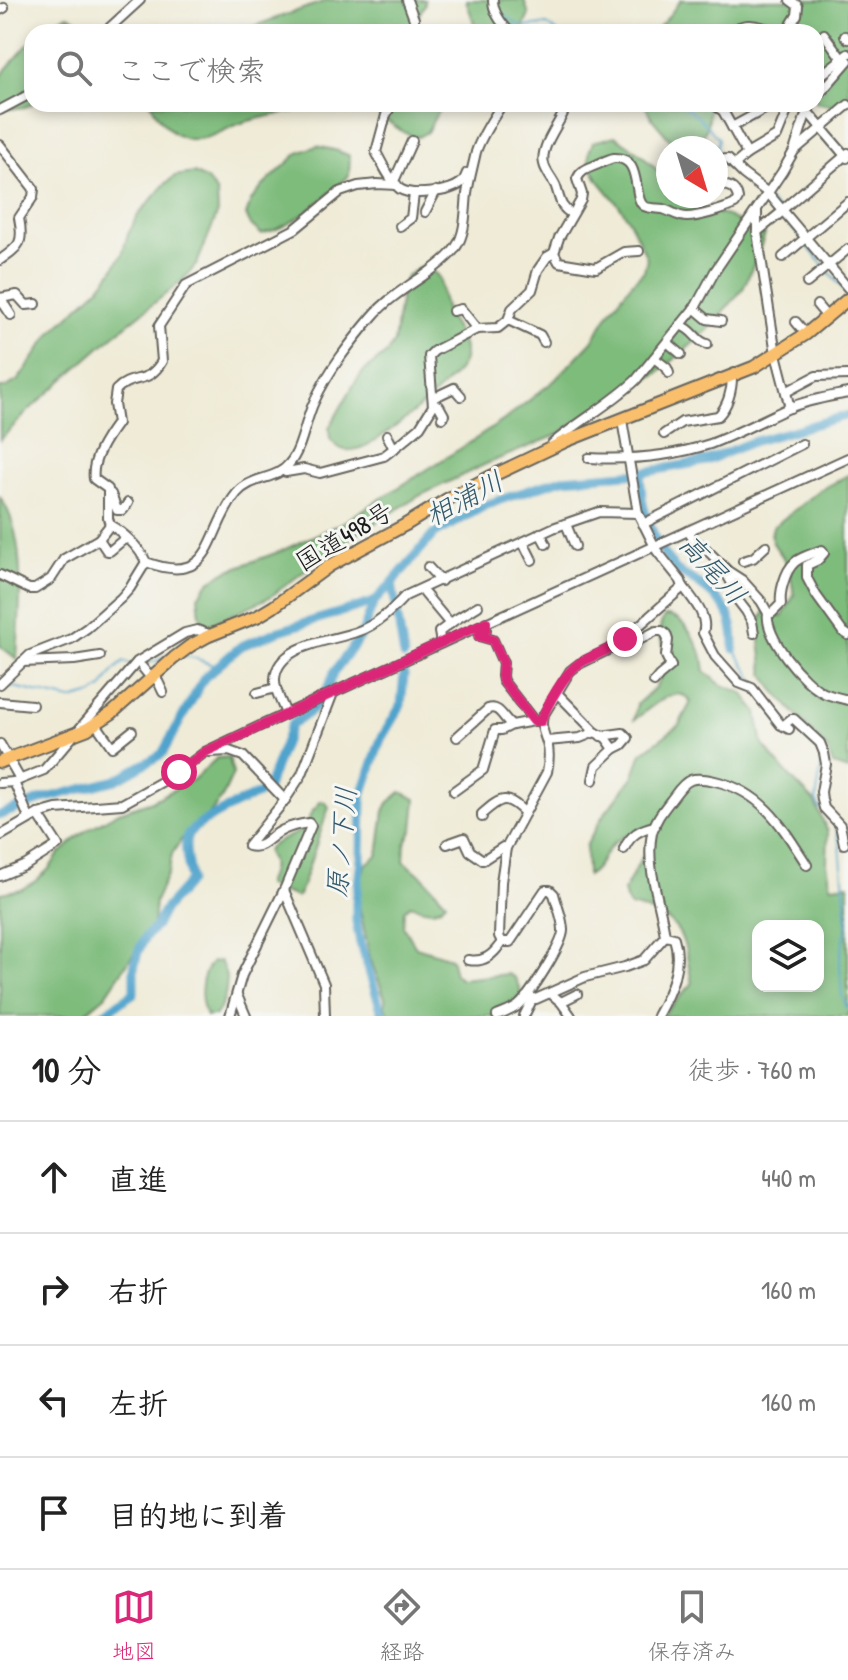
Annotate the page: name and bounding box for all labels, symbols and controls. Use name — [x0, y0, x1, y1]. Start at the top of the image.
search box — [24, 24, 824, 112]
icon: search — [52, 46, 96, 90]
text: ここで検索 — [116, 50, 266, 90]
north arrow — [656, 136, 728, 208]
water label: 相浦川 — [418, 462, 510, 534]
street label: 国道498号 — [288, 493, 400, 579]
water label: 高尾川 — [671, 525, 755, 613]
route end — [607, 621, 643, 657]
route start — [161, 754, 197, 790]
water label: 原ノ下川 — [317, 785, 365, 899]
map controls — [752, 920, 824, 992]
button: layers — [752, 920, 824, 992]
text: 10 分 — [32, 1047, 101, 1093]
text: 徒歩 · 760 m — [688, 1052, 816, 1087]
icon: ahead — [32, 1155, 76, 1199]
text: 直進 — [108, 1159, 168, 1199]
text: 440 m — [761, 1160, 816, 1195]
icon: right — [32, 1267, 76, 1311]
text: 右折 — [108, 1271, 168, 1311]
text: 160 m — [761, 1272, 816, 1307]
icon: left — [32, 1379, 76, 1423]
text: 左折 — [108, 1383, 168, 1423]
text: 160 m — [761, 1384, 816, 1419]
icon: arrive — [32, 1491, 76, 1535]
text: 目的地に到着 — [108, 1495, 288, 1535]
tab: 地図 — [112, 1585, 156, 1666]
tab: 経路 — [380, 1585, 424, 1666]
tab: 保存済み — [648, 1585, 736, 1666]

